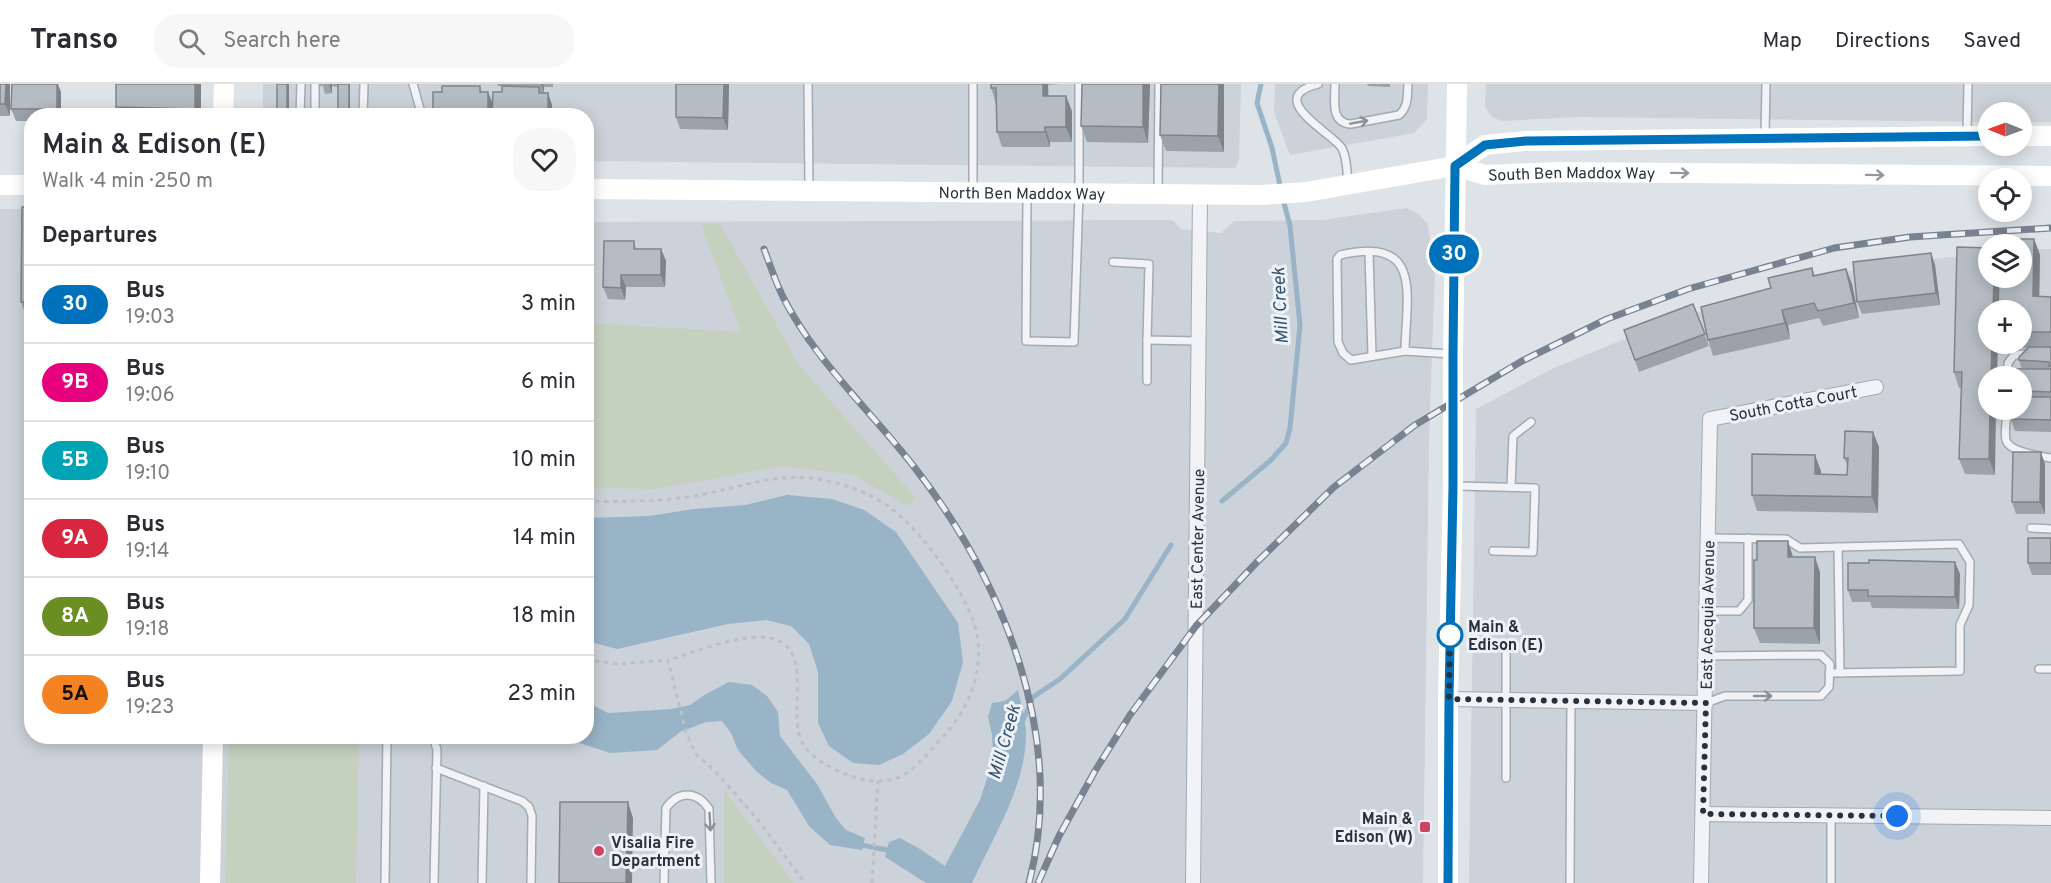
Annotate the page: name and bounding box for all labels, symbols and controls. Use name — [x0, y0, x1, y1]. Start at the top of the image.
search box — [154, 14, 574, 68]
text: Transo — [30, 23, 118, 59]
icon: search — [175, 25, 208, 58]
text: Search here — [223, 28, 341, 55]
text: Map — [1762, 28, 1802, 55]
text: Directions — [1835, 28, 1930, 55]
text: Saved — [1963, 28, 2021, 55]
north arrow — [1978, 102, 2032, 156]
map controls — [1978, 102, 2032, 420]
one-way arrow — [1349, 117, 1368, 128]
text: Main & Edison (E) — [42, 128, 266, 164]
button: heart — [513, 128, 576, 191]
street label: South Ben Maddox Way — [1488, 164, 1655, 187]
one-way arrow — [1670, 167, 1690, 179]
button: locate — [1978, 168, 2032, 222]
text: Walk · 4 min · 250 m — [42, 169, 213, 195]
one-way arrow — [1865, 169, 1885, 181]
street label: North Ben Maddox Way — [939, 184, 1105, 206]
text: Departures — [42, 223, 158, 250]
line badge: 30 — [1427, 234, 1481, 274]
button: layers — [1978, 234, 2032, 288]
text: 30 — [1441, 241, 1467, 268]
water label: Mill Creek — [1268, 266, 1295, 345]
text: Bus — [126, 278, 165, 305]
text: 30 — [62, 291, 88, 318]
text: 3 min — [521, 291, 576, 318]
button: + — [1978, 300, 2032, 354]
text: 19:03 — [126, 305, 175, 331]
text: Bus — [126, 356, 165, 383]
button: − — [1978, 366, 2032, 420]
text: 9B — [61, 369, 89, 396]
text: 6 min — [521, 369, 576, 396]
text: 19:06 — [126, 383, 175, 409]
street label: South Cotta Court — [1728, 383, 1859, 427]
text: Bus — [126, 434, 165, 461]
text: 5B — [61, 447, 89, 474]
text: 10 min — [512, 447, 576, 474]
text: 19:10 — [126, 461, 170, 487]
street label: East Center Avenue — [1188, 469, 1210, 609]
text: Bus — [126, 512, 165, 539]
text: 9A — [61, 525, 89, 552]
text: 14 min — [513, 525, 576, 552]
text: 19:14 — [126, 539, 169, 565]
street label: East Acequia Avenue — [1698, 540, 1720, 690]
text: Bus — [126, 590, 165, 617]
text: 8A — [61, 603, 89, 630]
text: 18 min — [513, 603, 576, 630]
text: 19:18 — [126, 617, 170, 643]
place label: Main & Edison (E) — [1468, 618, 1543, 656]
marker: Main & Edison (E) — [1437, 622, 1463, 648]
text: Bus — [126, 668, 165, 695]
text: 5A — [61, 681, 89, 708]
text: 23 min — [508, 681, 576, 708]
one-way arrow — [1752, 690, 1772, 702]
text: 19:23 — [126, 695, 174, 721]
water label: Mill Creek — [984, 701, 1027, 783]
your location — [1882, 801, 1912, 831]
place label: Main & Edison (W) — [1335, 810, 1413, 848]
one-way arrow — [705, 812, 716, 832]
marker: Main & Edison (W) — [1418, 820, 1432, 834]
place label: Visalia Fire Department — [611, 834, 700, 872]
marker: Visalia Fire Department — [592, 844, 606, 858]

